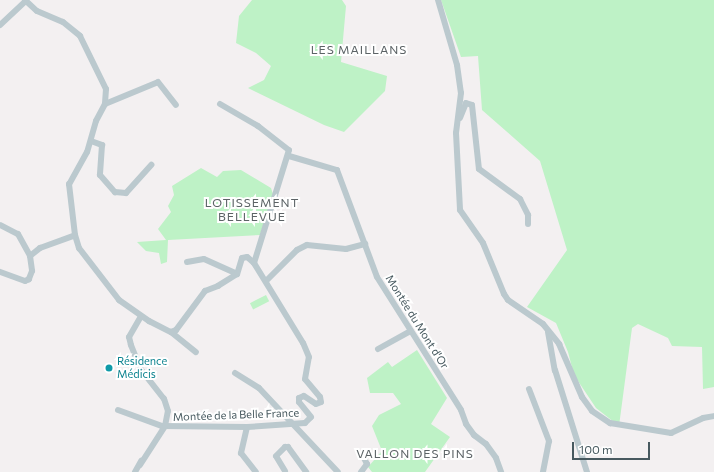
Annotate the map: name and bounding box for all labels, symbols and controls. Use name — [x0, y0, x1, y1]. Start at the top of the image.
district label: LES MAILLANS — [311, 43, 407, 57]
district label: LOTISSEMENT BELLEVUE — [205, 196, 299, 224]
street label: Montée du Mont d'Or — [383, 273, 451, 371]
place label: Résidence Médicis — [117, 355, 167, 381]
marker: Résidence Médicis — [104, 363, 114, 373]
street label: Montée de la Belle France — [173, 406, 299, 424]
scale bar — [574, 434, 652, 460]
text: 100 m — [579, 442, 613, 456]
district label: VALLON DES PINS — [356, 447, 474, 461]

